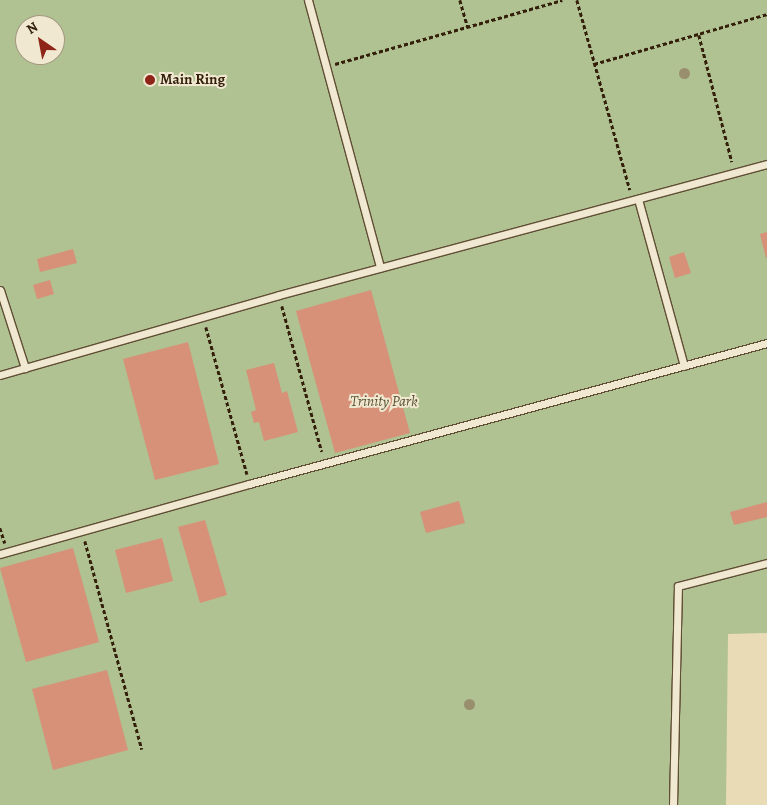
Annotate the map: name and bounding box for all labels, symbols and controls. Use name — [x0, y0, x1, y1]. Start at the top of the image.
north arrow — [15, 15, 65, 65]
text: N — [23, 17, 42, 39]
place label: Main Ring — [160, 71, 225, 89]
marker: Main Ring — [144, 74, 156, 86]
park label: Trinity Park — [350, 393, 418, 411]

